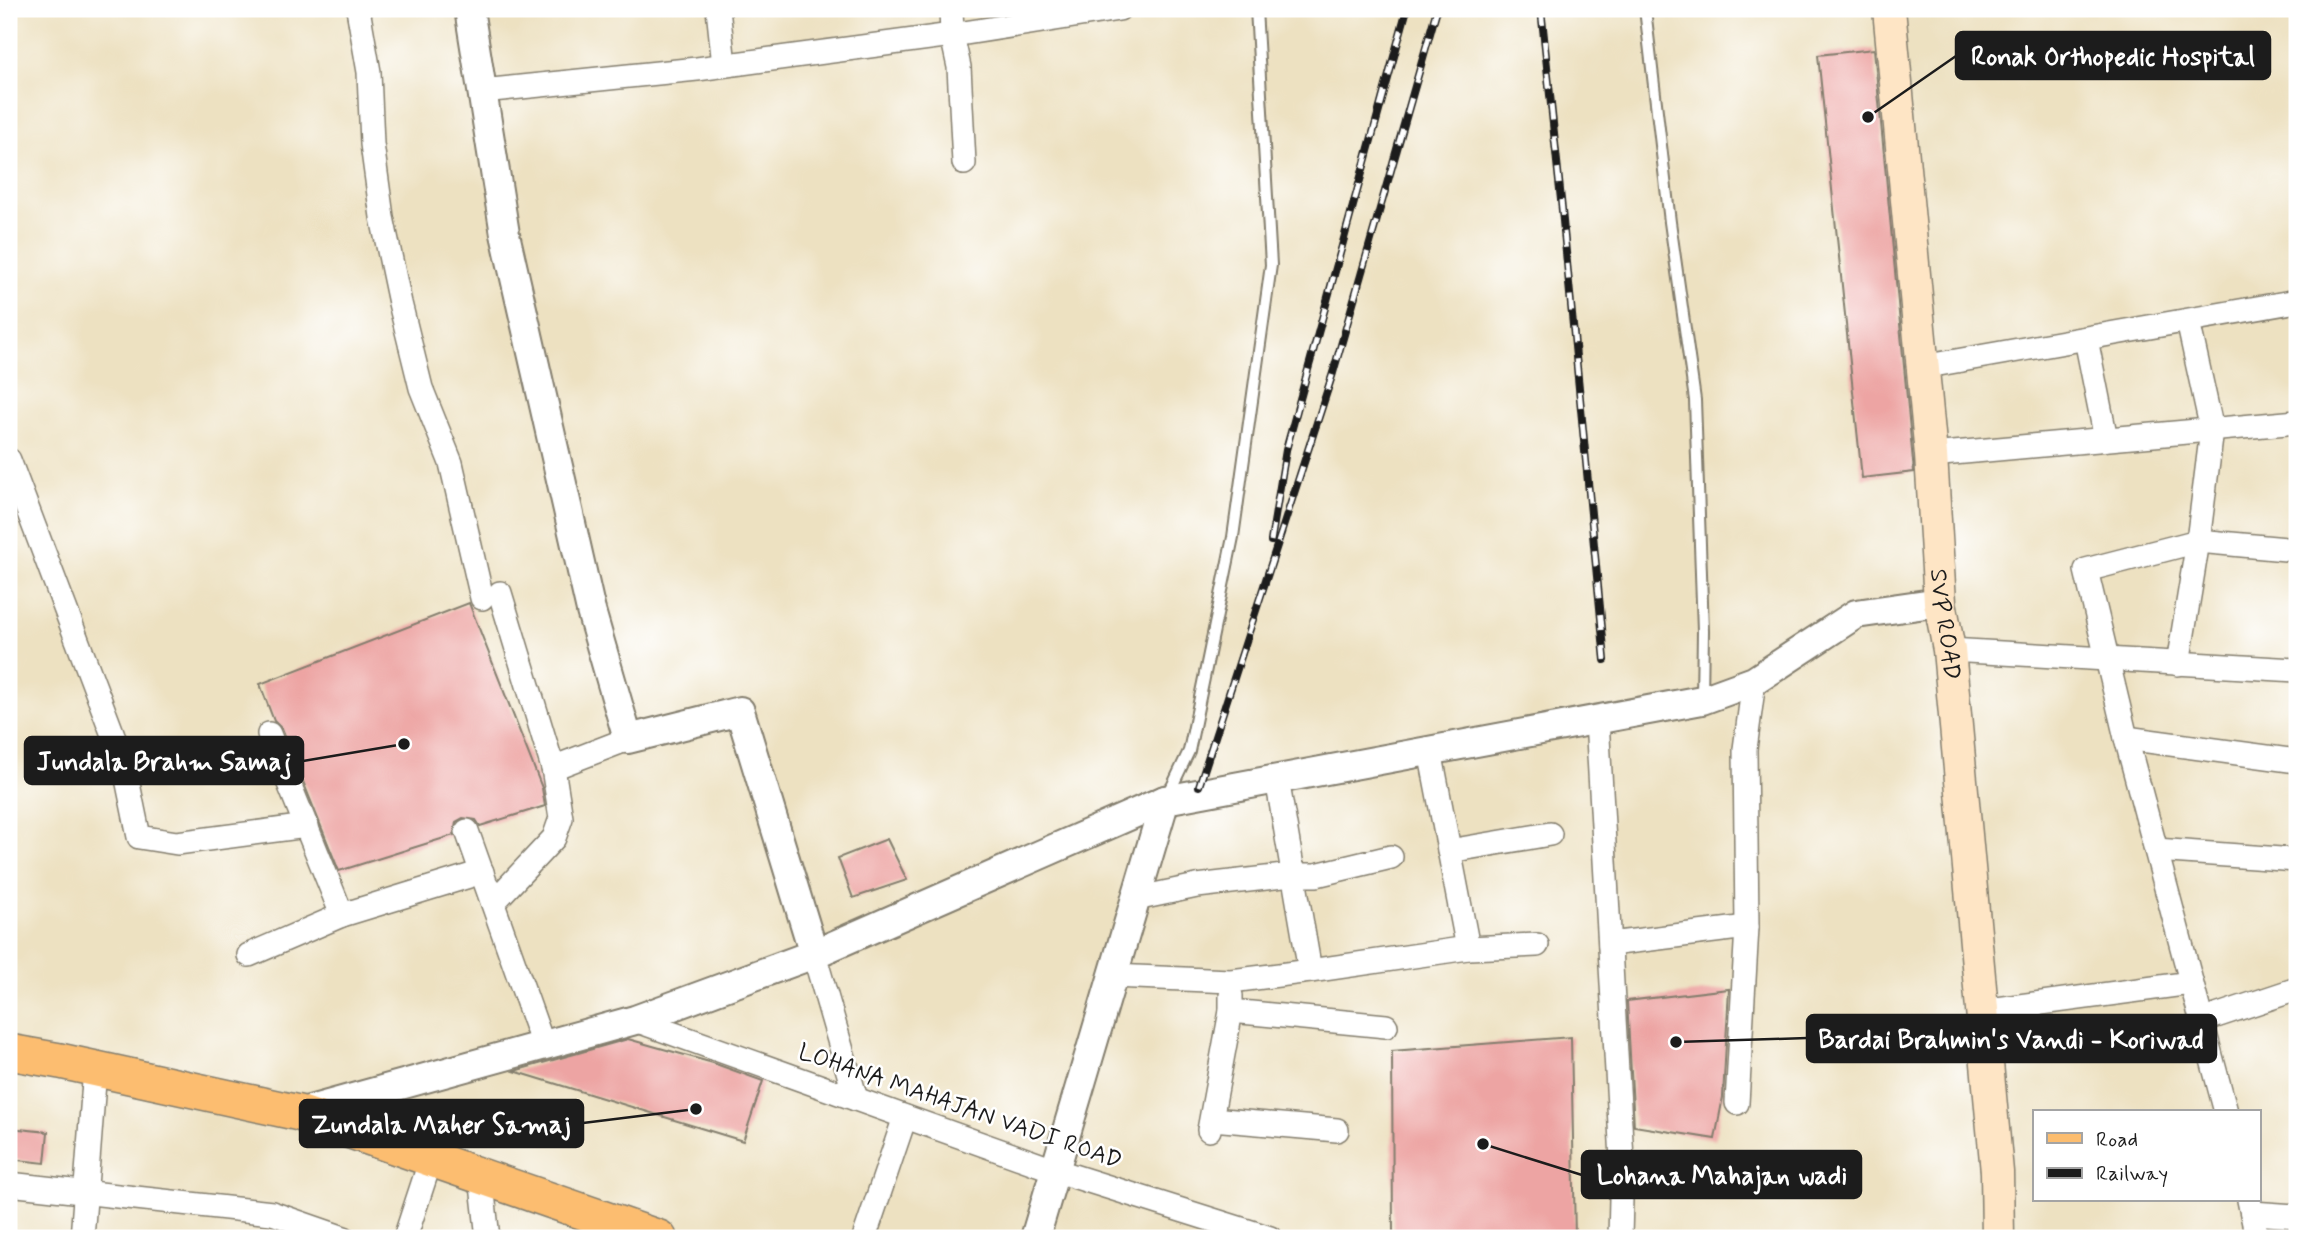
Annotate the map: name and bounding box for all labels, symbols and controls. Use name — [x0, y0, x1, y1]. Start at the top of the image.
callout: Ronak Orthopedic Hospital — [1956, 32, 2270, 79]
text: Ronak Orthopedic Hospital — [1971, 41, 2255, 75]
street label: SVP ROAD — [1923, 568, 1967, 681]
callout: Jundala Brahm Samaj — [25, 737, 303, 784]
text: Jundala Brahm Samaj — [37, 746, 291, 780]
callout: Bardai Brahmin's Vandi - Koriwad — [1807, 1015, 2216, 1062]
text: Bardai Brahmin's Vandi - Koriwad — [1818, 1024, 2204, 1058]
street label: LOHANA MAHAJAN VADI ROAD — [794, 1037, 1126, 1177]
callout: Zundala Maher Samaj — [300, 1100, 583, 1147]
text: Zundala Maher Samaj — [311, 1109, 571, 1143]
legend — [2033, 1110, 2260, 1202]
text: Road — [2096, 1126, 2138, 1154]
callout: Lohana Mahajan wadi — [1582, 1151, 1861, 1198]
text: Lohana Mahajan wadi — [1597, 1160, 1847, 1195]
text: Railway — [2096, 1160, 2168, 1188]

